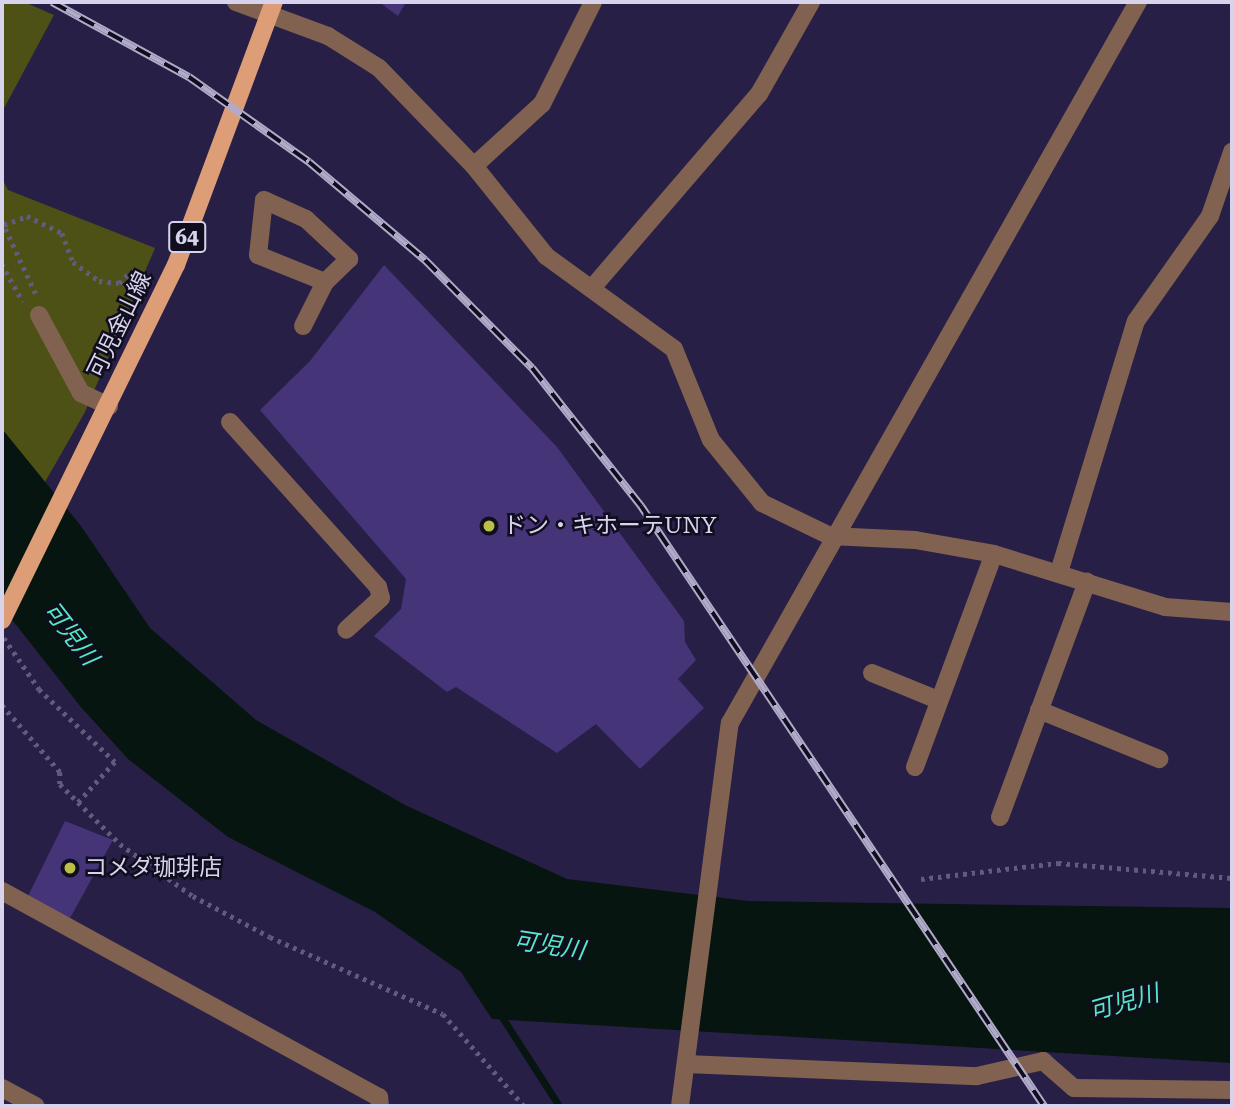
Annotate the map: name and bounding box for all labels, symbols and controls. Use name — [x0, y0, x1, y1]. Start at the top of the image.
road number: 64 — [168, 219, 206, 254]
street label: 可児金山線 — [82, 267, 158, 383]
place label: ドン・キホーテUNY — [503, 512, 717, 540]
marker: ドン・キホーテUNY — [481, 518, 497, 534]
water label: 可児川 — [36, 597, 104, 671]
place label: コメダ珈琲店 — [84, 854, 222, 882]
marker: コメダ珈琲店 — [62, 860, 78, 876]
water label: 可児川 — [511, 926, 587, 966]
water label: 可児川 — [1085, 979, 1163, 1027]

